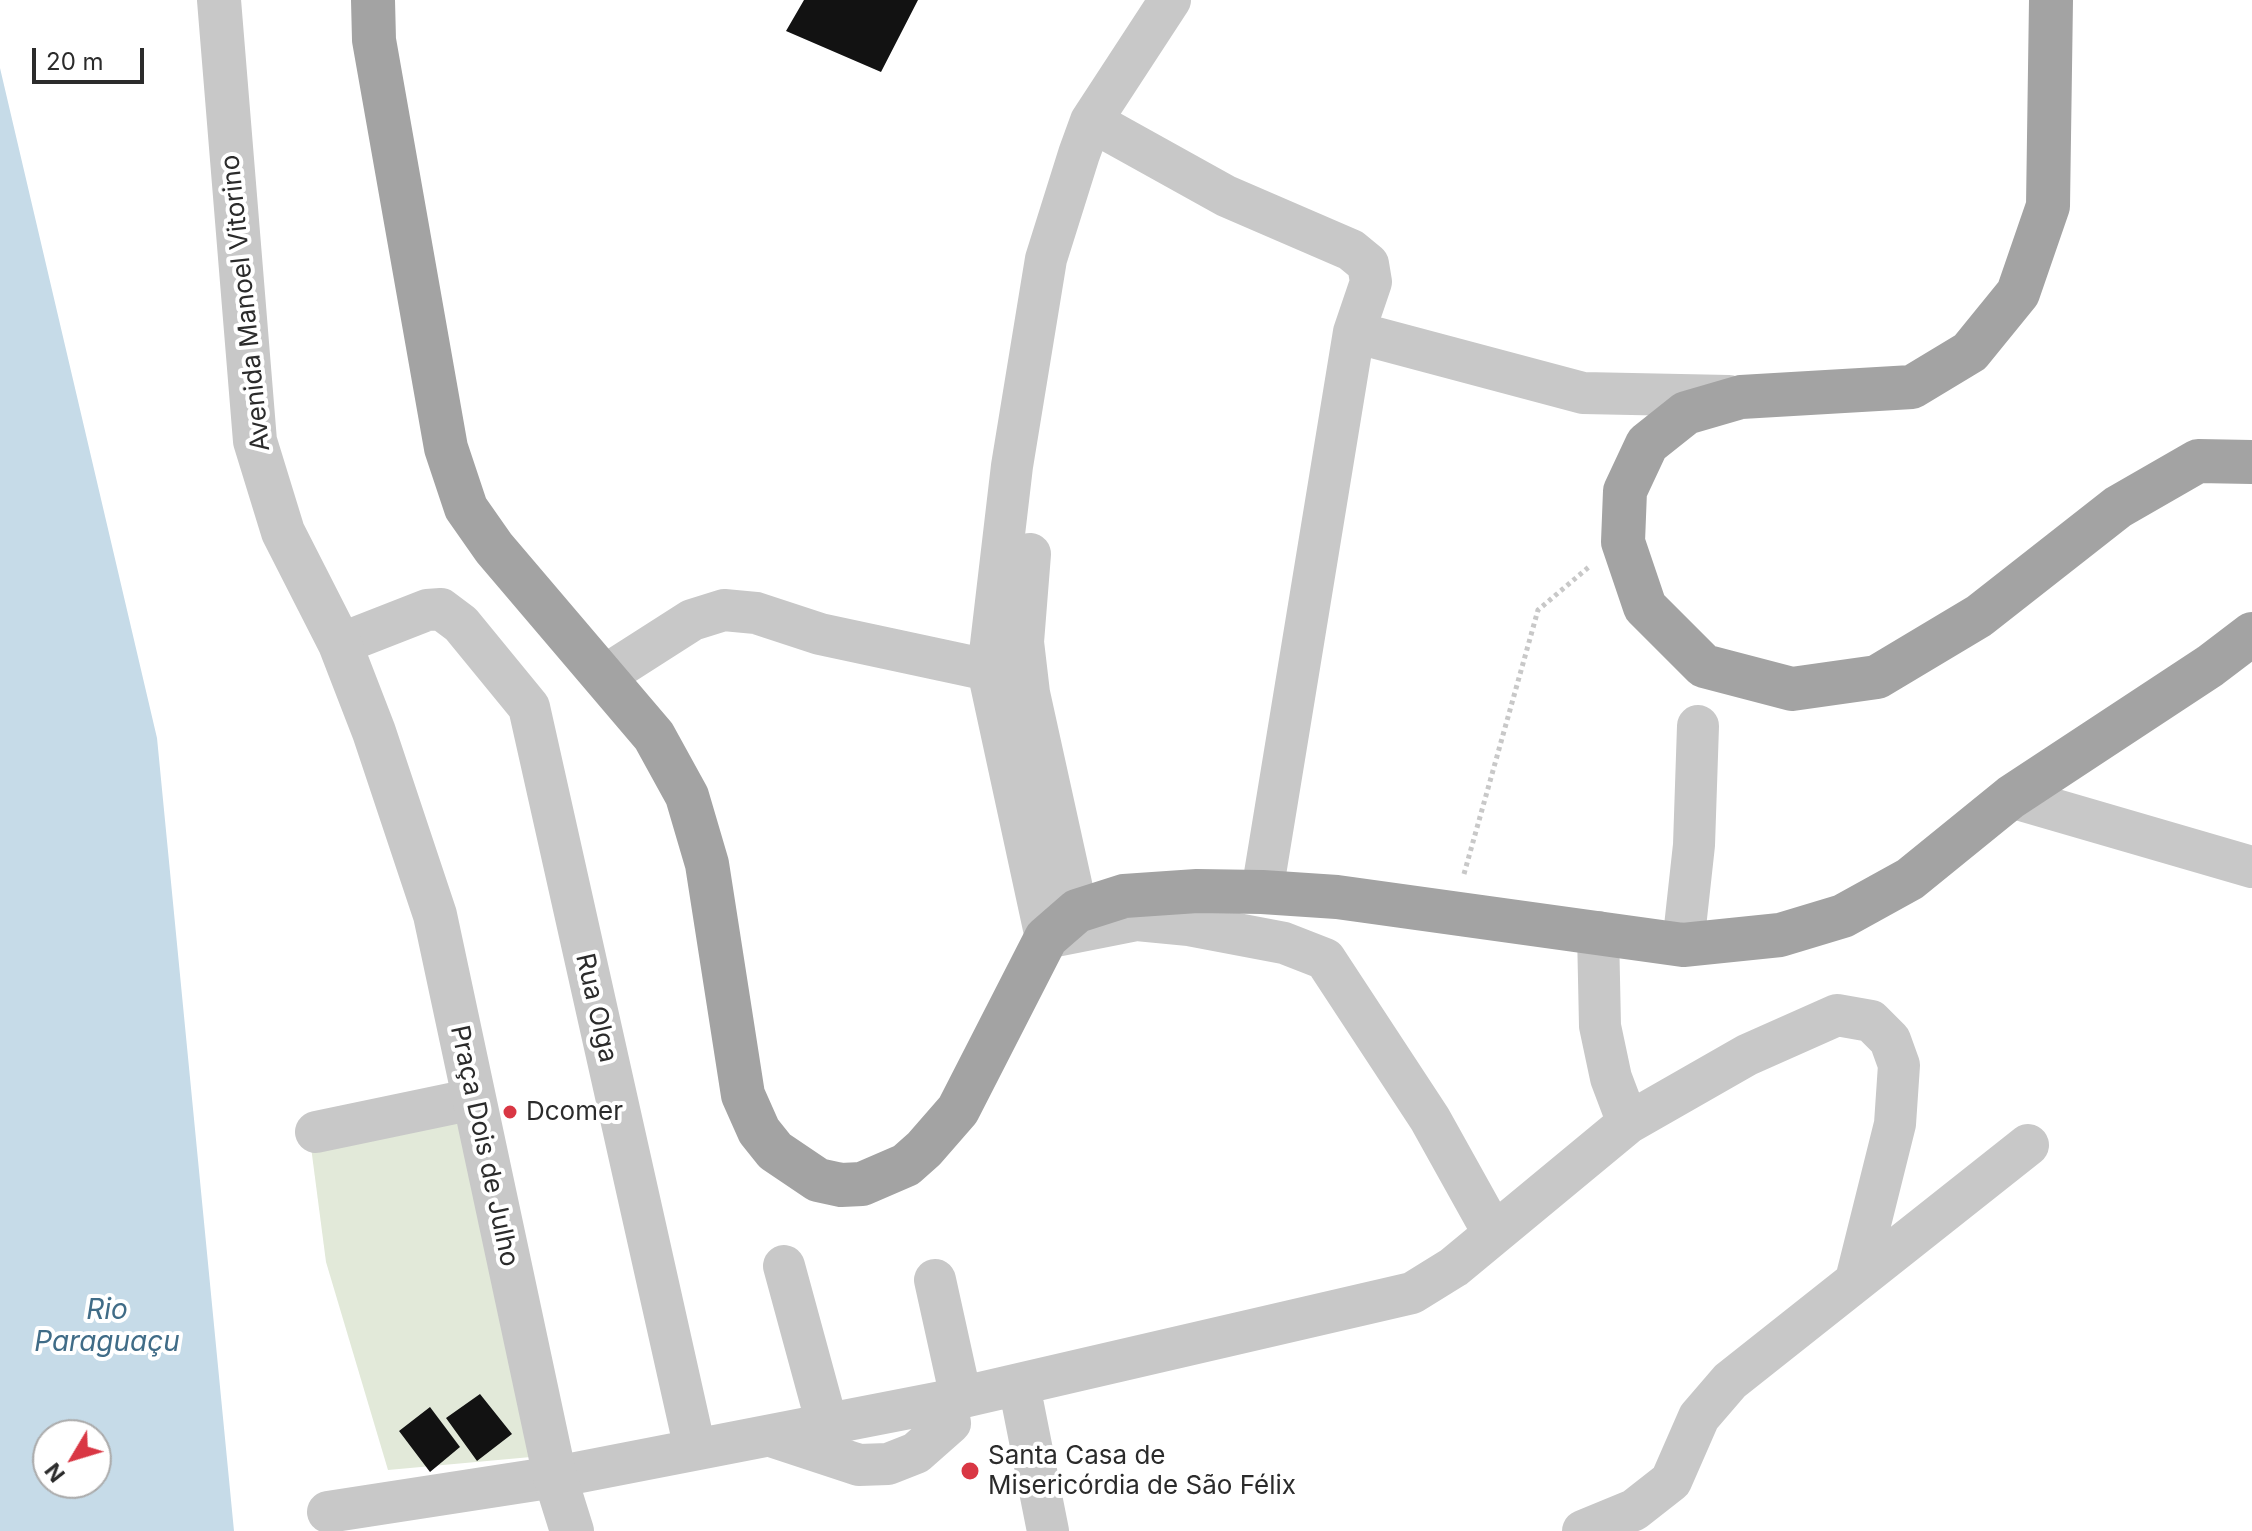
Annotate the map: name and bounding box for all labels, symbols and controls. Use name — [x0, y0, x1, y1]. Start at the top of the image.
scale bar — [36, 32, 148, 82]
text: 20 m — [46, 47, 104, 76]
street label: Avenida Manoel Vitorino — [215, 153, 277, 453]
street label: Rua Olga — [568, 951, 624, 1065]
street label: Praça Dois de Julho — [443, 1023, 525, 1269]
place label: Dcomer — [526, 1096, 623, 1128]
marker: Dcomer — [501, 1103, 519, 1121]
water label: Rio Paraguaçu — [34, 1294, 180, 1360]
north arrow — [32, 1419, 112, 1499]
place label: Santa Casa de Misericórdia de São Félix — [988, 1440, 1296, 1502]
text: N — [39, 1458, 70, 1487]
marker: Santa Casa de Misericórdia de São Félix — [959, 1460, 981, 1482]

